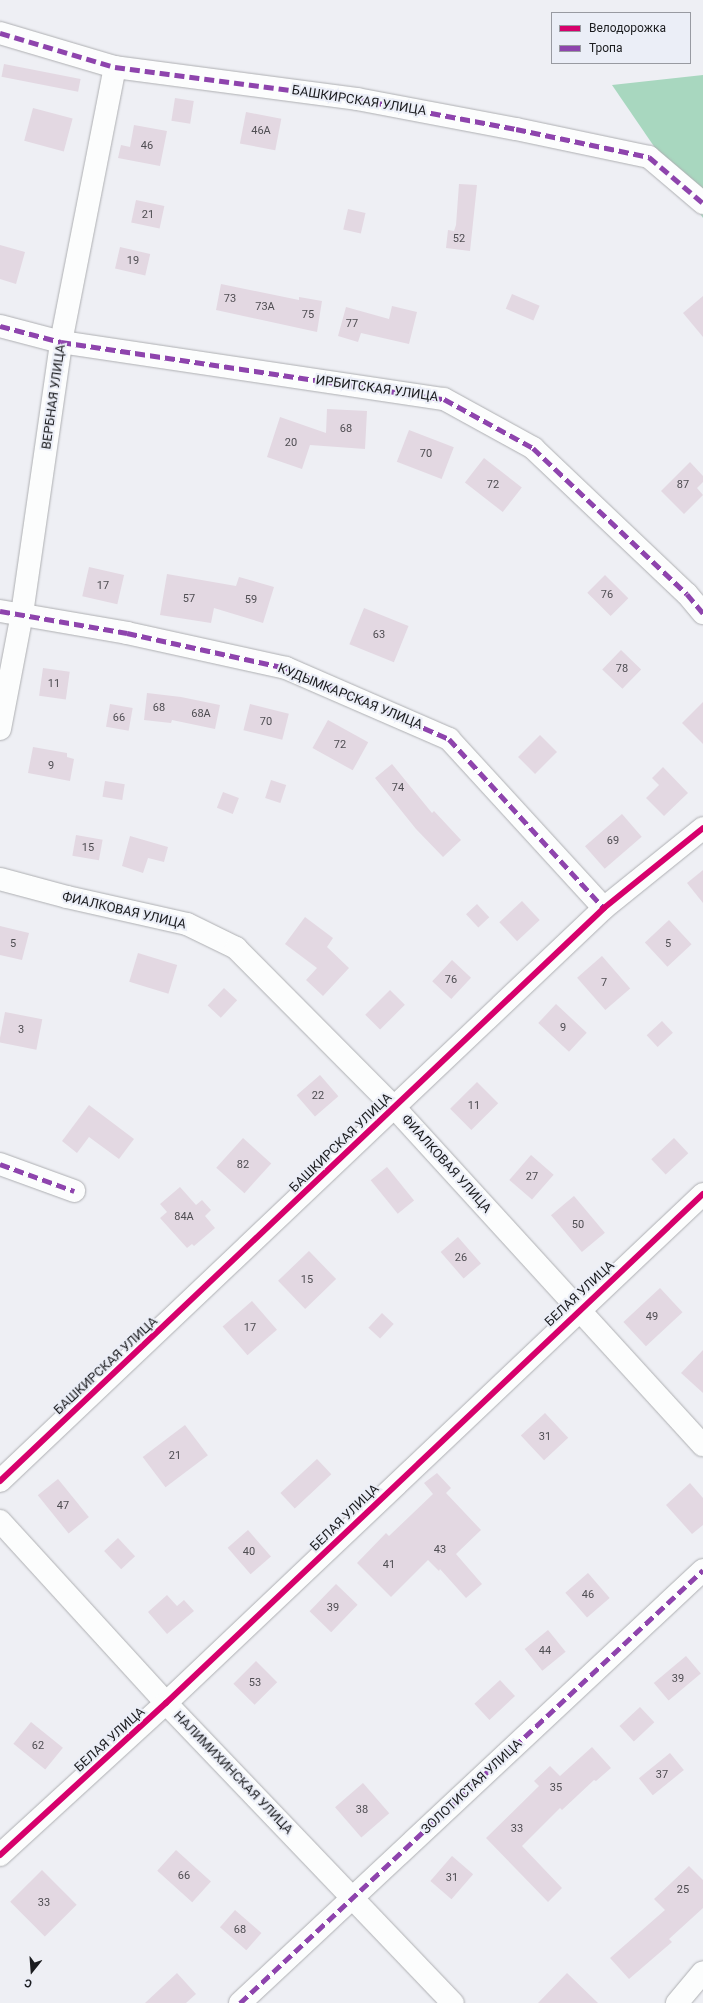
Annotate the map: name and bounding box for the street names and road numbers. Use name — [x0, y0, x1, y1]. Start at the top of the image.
street label: БАШКИРСКАЯ УЛИЦА — [291, 83, 427, 119]
street label: ВЕРБНАЯ УЛИЦА — [39, 344, 69, 450]
street label: ИРБИТСКАЯ УЛИЦА — [315, 373, 439, 405]
street label: КУДЫМКАРСКАЯ УЛИЦА — [275, 661, 425, 733]
street label: ФИАЛКОВАЯ УЛИЦА — [60, 889, 188, 933]
street label: БАШКИРСКАЯ УЛИЦА — [287, 1090, 395, 1196]
street label: ФИАЛКОВАЯ УЛИЦА — [398, 1112, 494, 1216]
street label: БЕЛАЯ УЛИЦА — [542, 1258, 618, 1330]
street label: БАШКИРСКАЯ УЛИЦА — [51, 1314, 161, 1418]
street label: БЕЛАЯ УЛИЦА — [307, 1481, 383, 1555]
street label: БЕЛАЯ УЛИЦА — [72, 1704, 148, 1776]
street label: НАЛИМИХИНСКАЯ УЛИЦА — [170, 1708, 296, 1838]
street label: ЗОЛОТИСТАЯ УЛИЦА — [419, 1736, 525, 1838]

